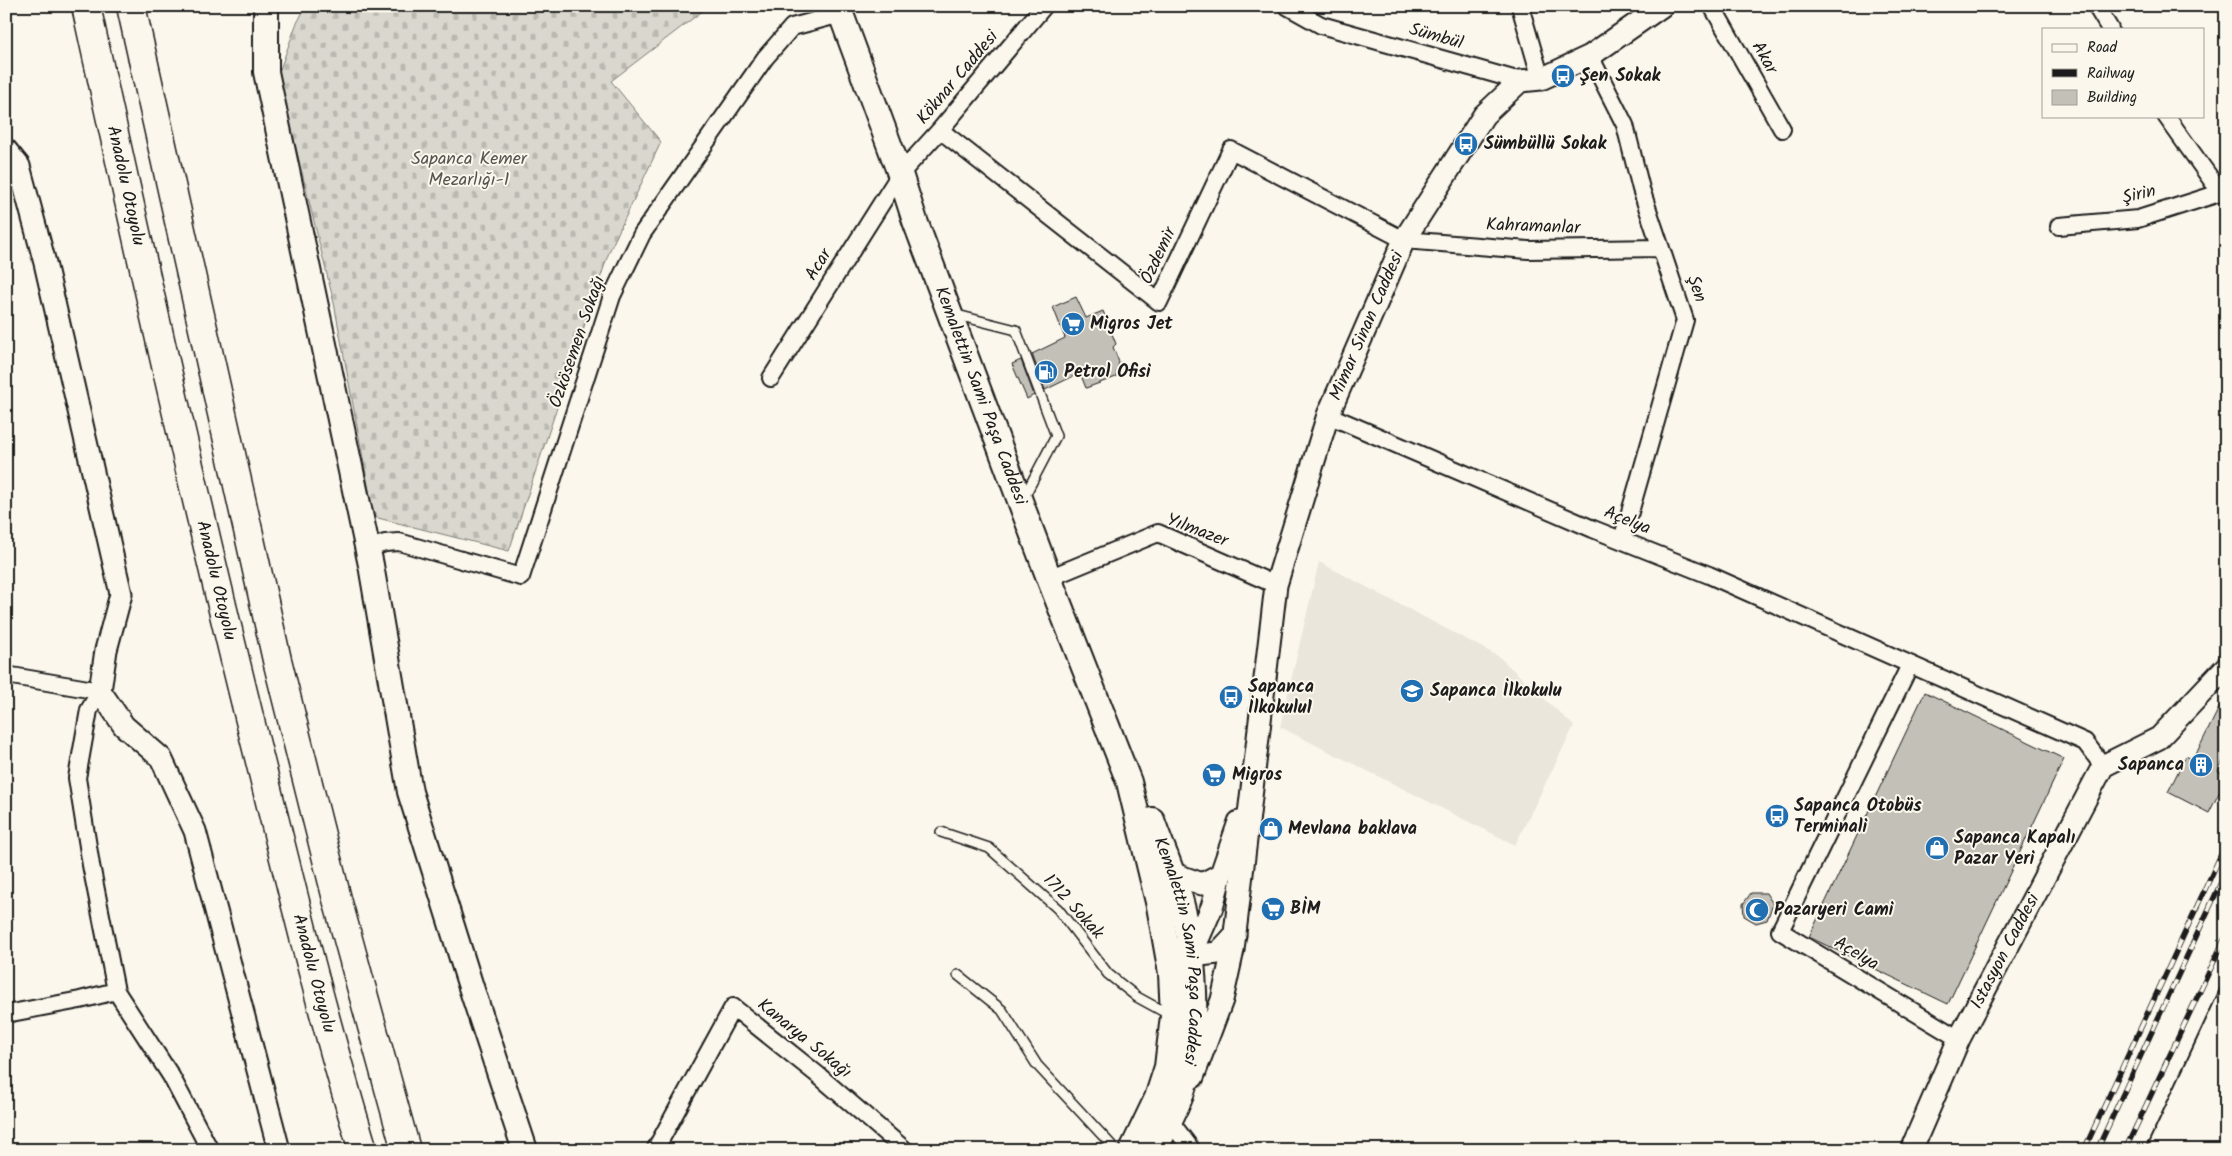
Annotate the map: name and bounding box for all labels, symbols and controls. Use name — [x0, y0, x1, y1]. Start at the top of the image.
street label: Sümbül — [1406, 15, 1467, 59]
street label: Köknar Caddesi — [910, 24, 1007, 132]
legend — [2042, 28, 2204, 118]
street label: Akar — [1743, 36, 1786, 81]
text: Road — [2087, 36, 2118, 60]
place label: Şen Sokak — [1580, 62, 1662, 91]
text: Railway — [2087, 62, 2135, 86]
bus stop icon: Şen Sokak — [1550, 63, 1576, 89]
text: Building — [2087, 86, 2137, 110]
street label: Anadolu Otoyolu — [98, 123, 153, 249]
place label: Sümbüllü Sokak — [1484, 130, 1607, 159]
bus stop icon: Sümbüllü Sokak — [1453, 131, 1479, 157]
park label: Sapanca Kemer Mezarlığı-1 — [411, 145, 528, 195]
street label: Şirin — [2119, 177, 2159, 213]
street label: Kahramanlar — [1485, 211, 1582, 243]
street label: Özdemir — [1133, 221, 1185, 290]
street label: Acar — [798, 242, 841, 287]
street label: Mimar Sinan Caddesi — [1321, 246, 1412, 405]
street label: Şen — [1678, 271, 1714, 307]
street label: Özkösemen Sokağı — [542, 272, 614, 412]
street label: Kemalettin Sami Paşa Caddesi — [926, 282, 1035, 510]
place label: Migros Jet — [1090, 310, 1174, 339]
supermarket icon: Migros Jet — [1060, 311, 1086, 337]
place label: Petrol Ofisi — [1064, 358, 1151, 387]
fuel station icon: Petrol Ofisi — [1033, 359, 1059, 385]
street label: Açelya — [1599, 498, 1655, 544]
street label: Yılmazer — [1162, 506, 1233, 556]
street label: Anadolu Otoyolu — [188, 518, 244, 644]
place label: Sapanca İlkokulu1 — [1248, 673, 1314, 723]
place label: Sapanca İlkokulu — [1430, 677, 1562, 706]
school or university icon: Sapanca İlkokulu — [1399, 678, 1425, 704]
bus stop icon: Sapanca İlkokulu1 — [1218, 684, 1244, 710]
place label: Sapanca — [2118, 751, 2184, 780]
building icon: Sapanca — [2188, 752, 2214, 778]
place label: Migros — [1232, 761, 1283, 790]
supermarket icon: Migros — [1201, 762, 1227, 788]
place label: Sapanca Otobüs Terminali — [1794, 792, 1922, 842]
bus stop icon: Sapanca Otobüs Terminali — [1764, 803, 1790, 829]
place label: Mevlana baklava — [1288, 815, 1417, 844]
shop icon: Mevlana baklava — [1258, 816, 1284, 842]
place label: Sapanca Kapalı Pazar Yeri — [1954, 824, 2076, 874]
street label: Kemalettin Sami Paşa Caddesi — [1145, 833, 1209, 1068]
shop icon: Sapanca Kapalı Pazar Yeri — [1924, 835, 1950, 861]
street label: 1712 Sokak — [1035, 867, 1111, 947]
street label: İstasyon Caddesi — [1963, 888, 2048, 1014]
place label: BİM — [1290, 895, 1321, 924]
supermarket icon: BİM — [1260, 896, 1286, 922]
place label: Pazaryeri Cami — [1774, 896, 1894, 925]
mosque icon: Pazaryeri Cami — [1744, 897, 1770, 923]
street label: Anadolu Otoyolu — [284, 911, 343, 1037]
street label: Açelya — [1828, 929, 1884, 979]
street label: Kanarya Sokağı — [750, 992, 858, 1086]

